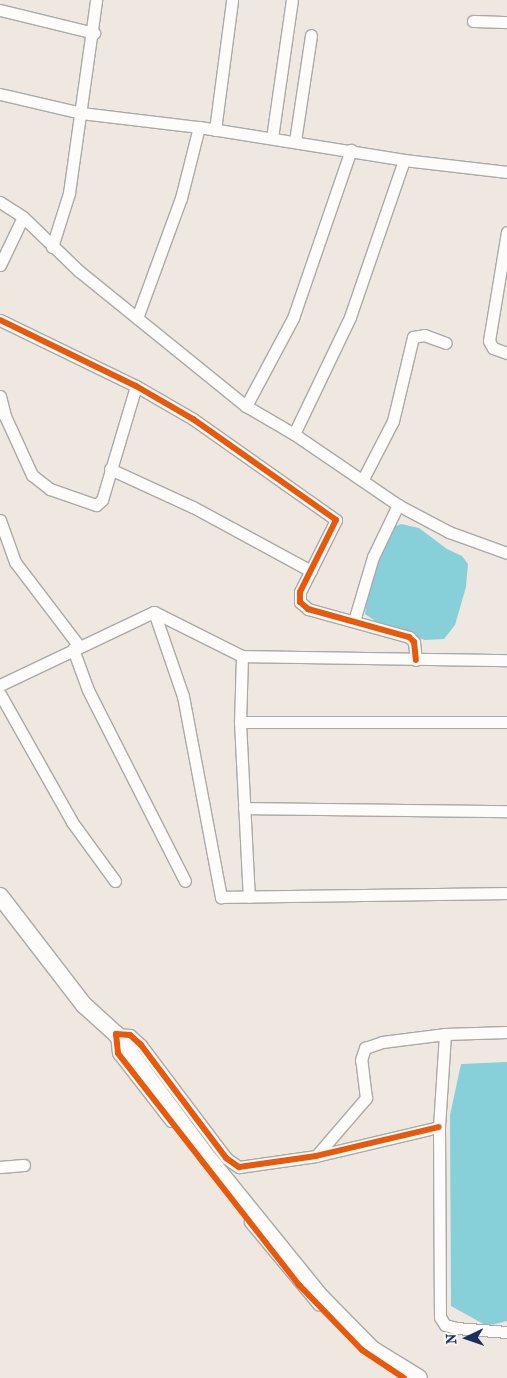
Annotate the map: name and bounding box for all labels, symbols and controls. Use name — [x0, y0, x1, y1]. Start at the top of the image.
north arrow — [442, 1313, 492, 1363]
text: N — [443, 1333, 460, 1345]

